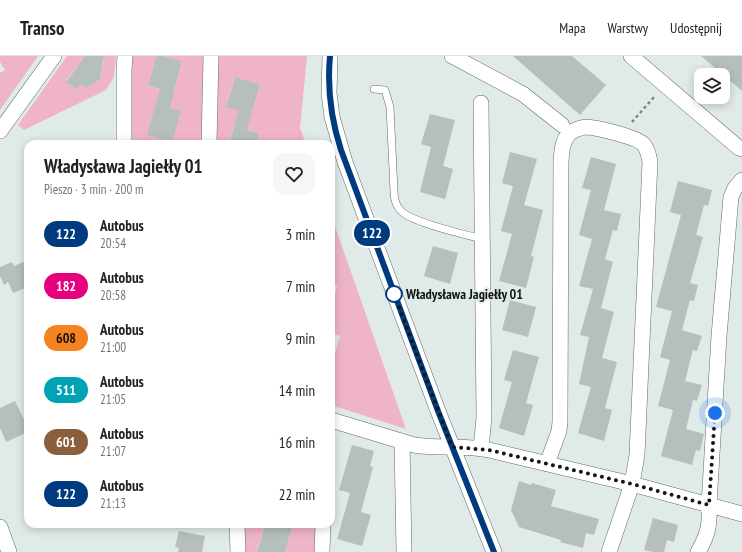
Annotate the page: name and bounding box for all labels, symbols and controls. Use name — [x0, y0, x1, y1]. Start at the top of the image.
text: Transo — [20, 16, 64, 40]
text: Mapa — [559, 19, 586, 37]
text: Warstwy — [608, 19, 648, 37]
text: Udostępnij — [670, 19, 722, 37]
map controls — [694, 68, 730, 104]
button: layers — [694, 68, 730, 104]
button: heart — [273, 153, 315, 195]
text: Władysława Jagiełły 01 — [44, 154, 203, 178]
text: Pieszo · 3 min · 200 m — [44, 181, 144, 198]
text: Autobus — [100, 216, 144, 235]
line badge: 122 — [349, 220, 395, 246]
text: 122 — [362, 224, 382, 242]
text: 122 — [56, 225, 76, 243]
text: 3 min — [285, 225, 315, 244]
text: 20:54 — [100, 235, 126, 252]
text: Autobus — [100, 268, 144, 287]
text: 182 — [56, 277, 76, 295]
text: 7 min — [286, 277, 315, 296]
marker: Władysława Jagiełły 01 — [385, 285, 403, 303]
place label: Władysława Jagiełły 01 — [405, 285, 523, 303]
text: 20:58 — [100, 287, 126, 304]
text: Autobus — [100, 320, 144, 339]
text: 608 — [56, 329, 76, 347]
text: 9 min — [285, 329, 315, 348]
text: 21:00 — [100, 339, 126, 356]
text: Autobus — [100, 372, 144, 391]
text: 511 — [56, 381, 76, 399]
text: 14 min — [279, 381, 315, 400]
text: 21:05 — [100, 391, 126, 408]
your location — [705, 403, 725, 423]
text: Autobus — [100, 424, 144, 443]
text: 601 — [56, 433, 76, 451]
text: 16 min — [279, 433, 315, 452]
text: 21:07 — [100, 443, 126, 460]
text: Autobus — [100, 476, 144, 495]
text: 122 — [56, 485, 76, 503]
text: 22 min — [279, 485, 315, 504]
text: 21:13 — [100, 495, 126, 512]

